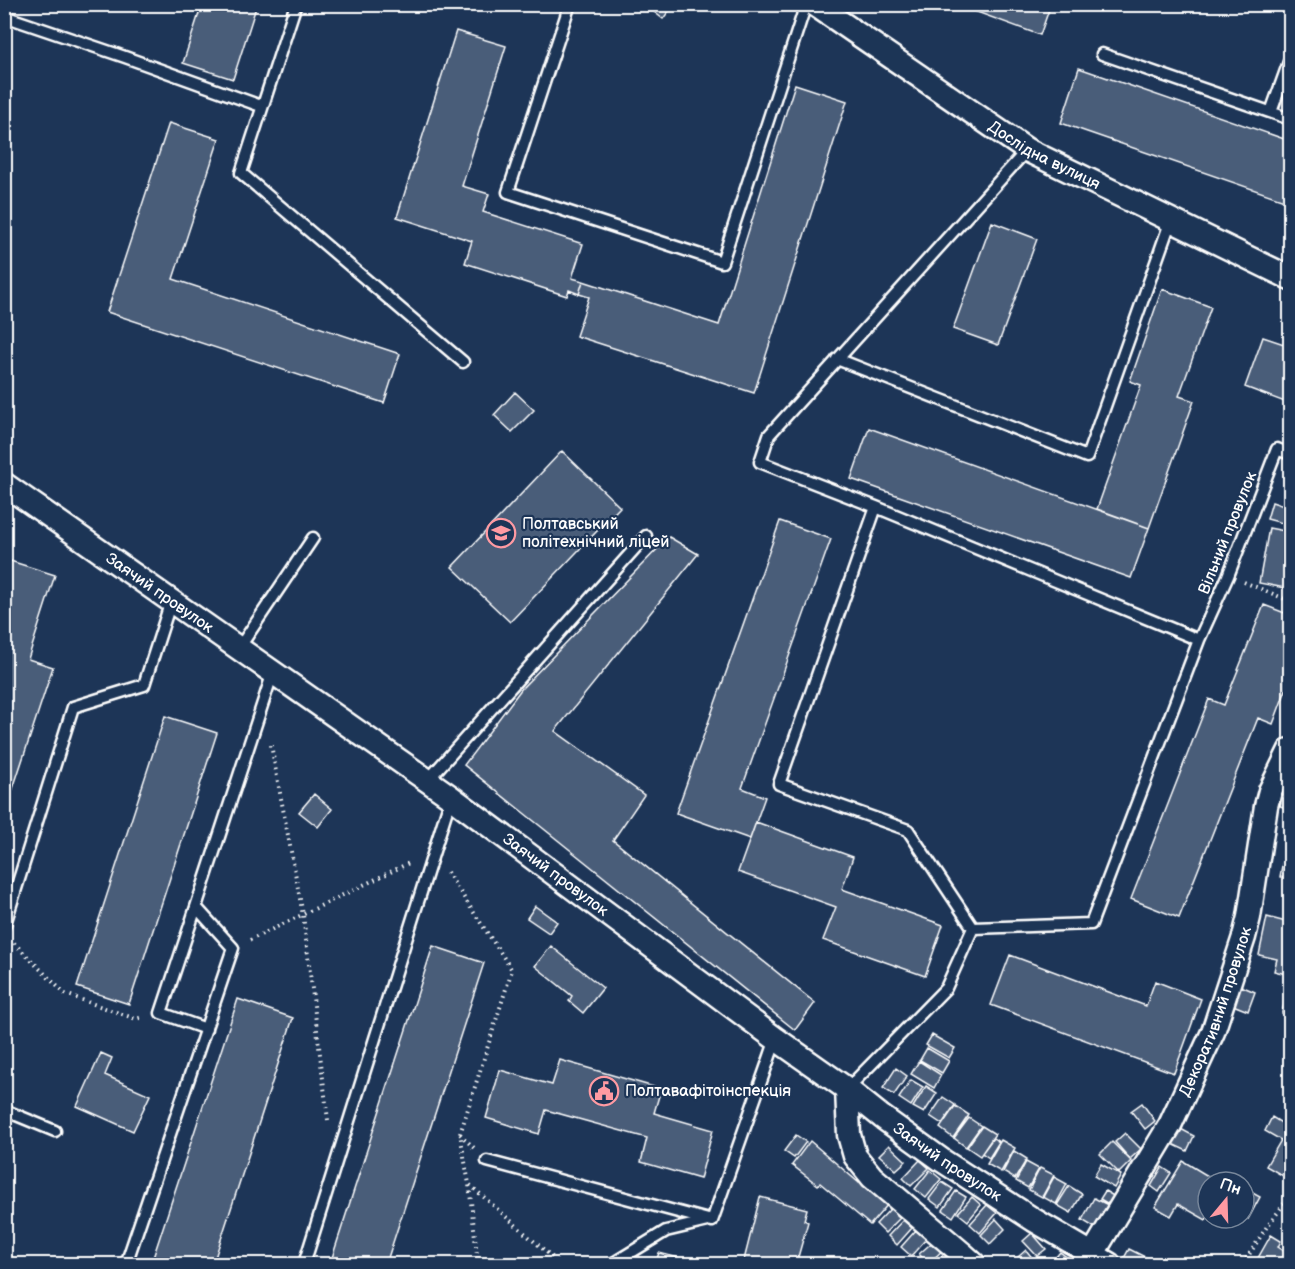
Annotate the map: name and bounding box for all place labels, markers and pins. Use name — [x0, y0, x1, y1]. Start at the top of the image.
place label: Полтавський політехнічний ліцей — [522, 515, 669, 552]
school or university icon: Полтавський політехнічний ліцей — [485, 517, 517, 549]
public building icon: Полтавафітоінспекція — [588, 1075, 620, 1107]
place label: Полтавафітоінспекція — [625, 1082, 791, 1101]

